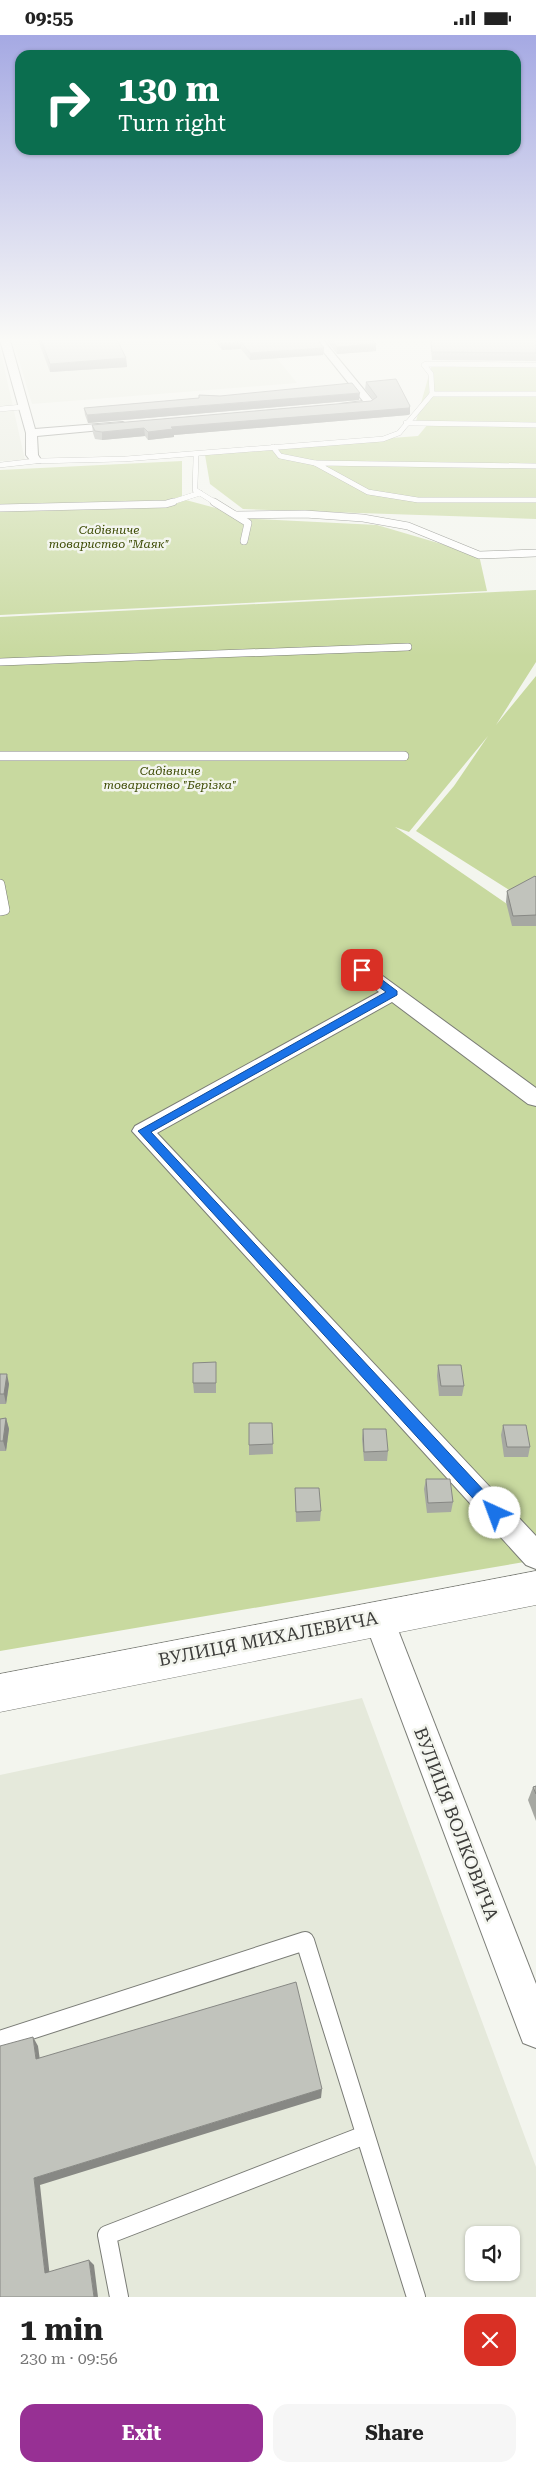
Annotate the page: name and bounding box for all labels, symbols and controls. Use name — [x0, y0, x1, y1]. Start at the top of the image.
text: 09:55 — [25, 6, 74, 29]
text: 130 m — [118, 69, 219, 110]
icon: right — [35, 70, 100, 135]
text: Turn right — [118, 111, 226, 136]
park label: Садівниче товариство "Маяк" — [49, 523, 169, 551]
park label: Садівниче товариство "Берізка" — [103, 764, 237, 792]
pin — [341, 949, 383, 991]
icon: arrive — [348, 956, 376, 984]
position arrow — [468, 1486, 520, 1538]
street label: ВУЛИЦЯ МИХАЛЕВИЧА — [156, 1607, 380, 1670]
street label: ВУЛИЦЯ ВОЛКОВИЧА — [410, 1724, 503, 1924]
map controls — [465, 2226, 520, 2281]
button: sound — [465, 2226, 520, 2281]
text: 1 min — [20, 2312, 103, 2347]
button: close — [464, 2314, 516, 2366]
text: 230 m · 09:56 — [20, 2349, 118, 2368]
button: Exit — [20, 2404, 263, 2462]
button: Share — [273, 2404, 516, 2462]

